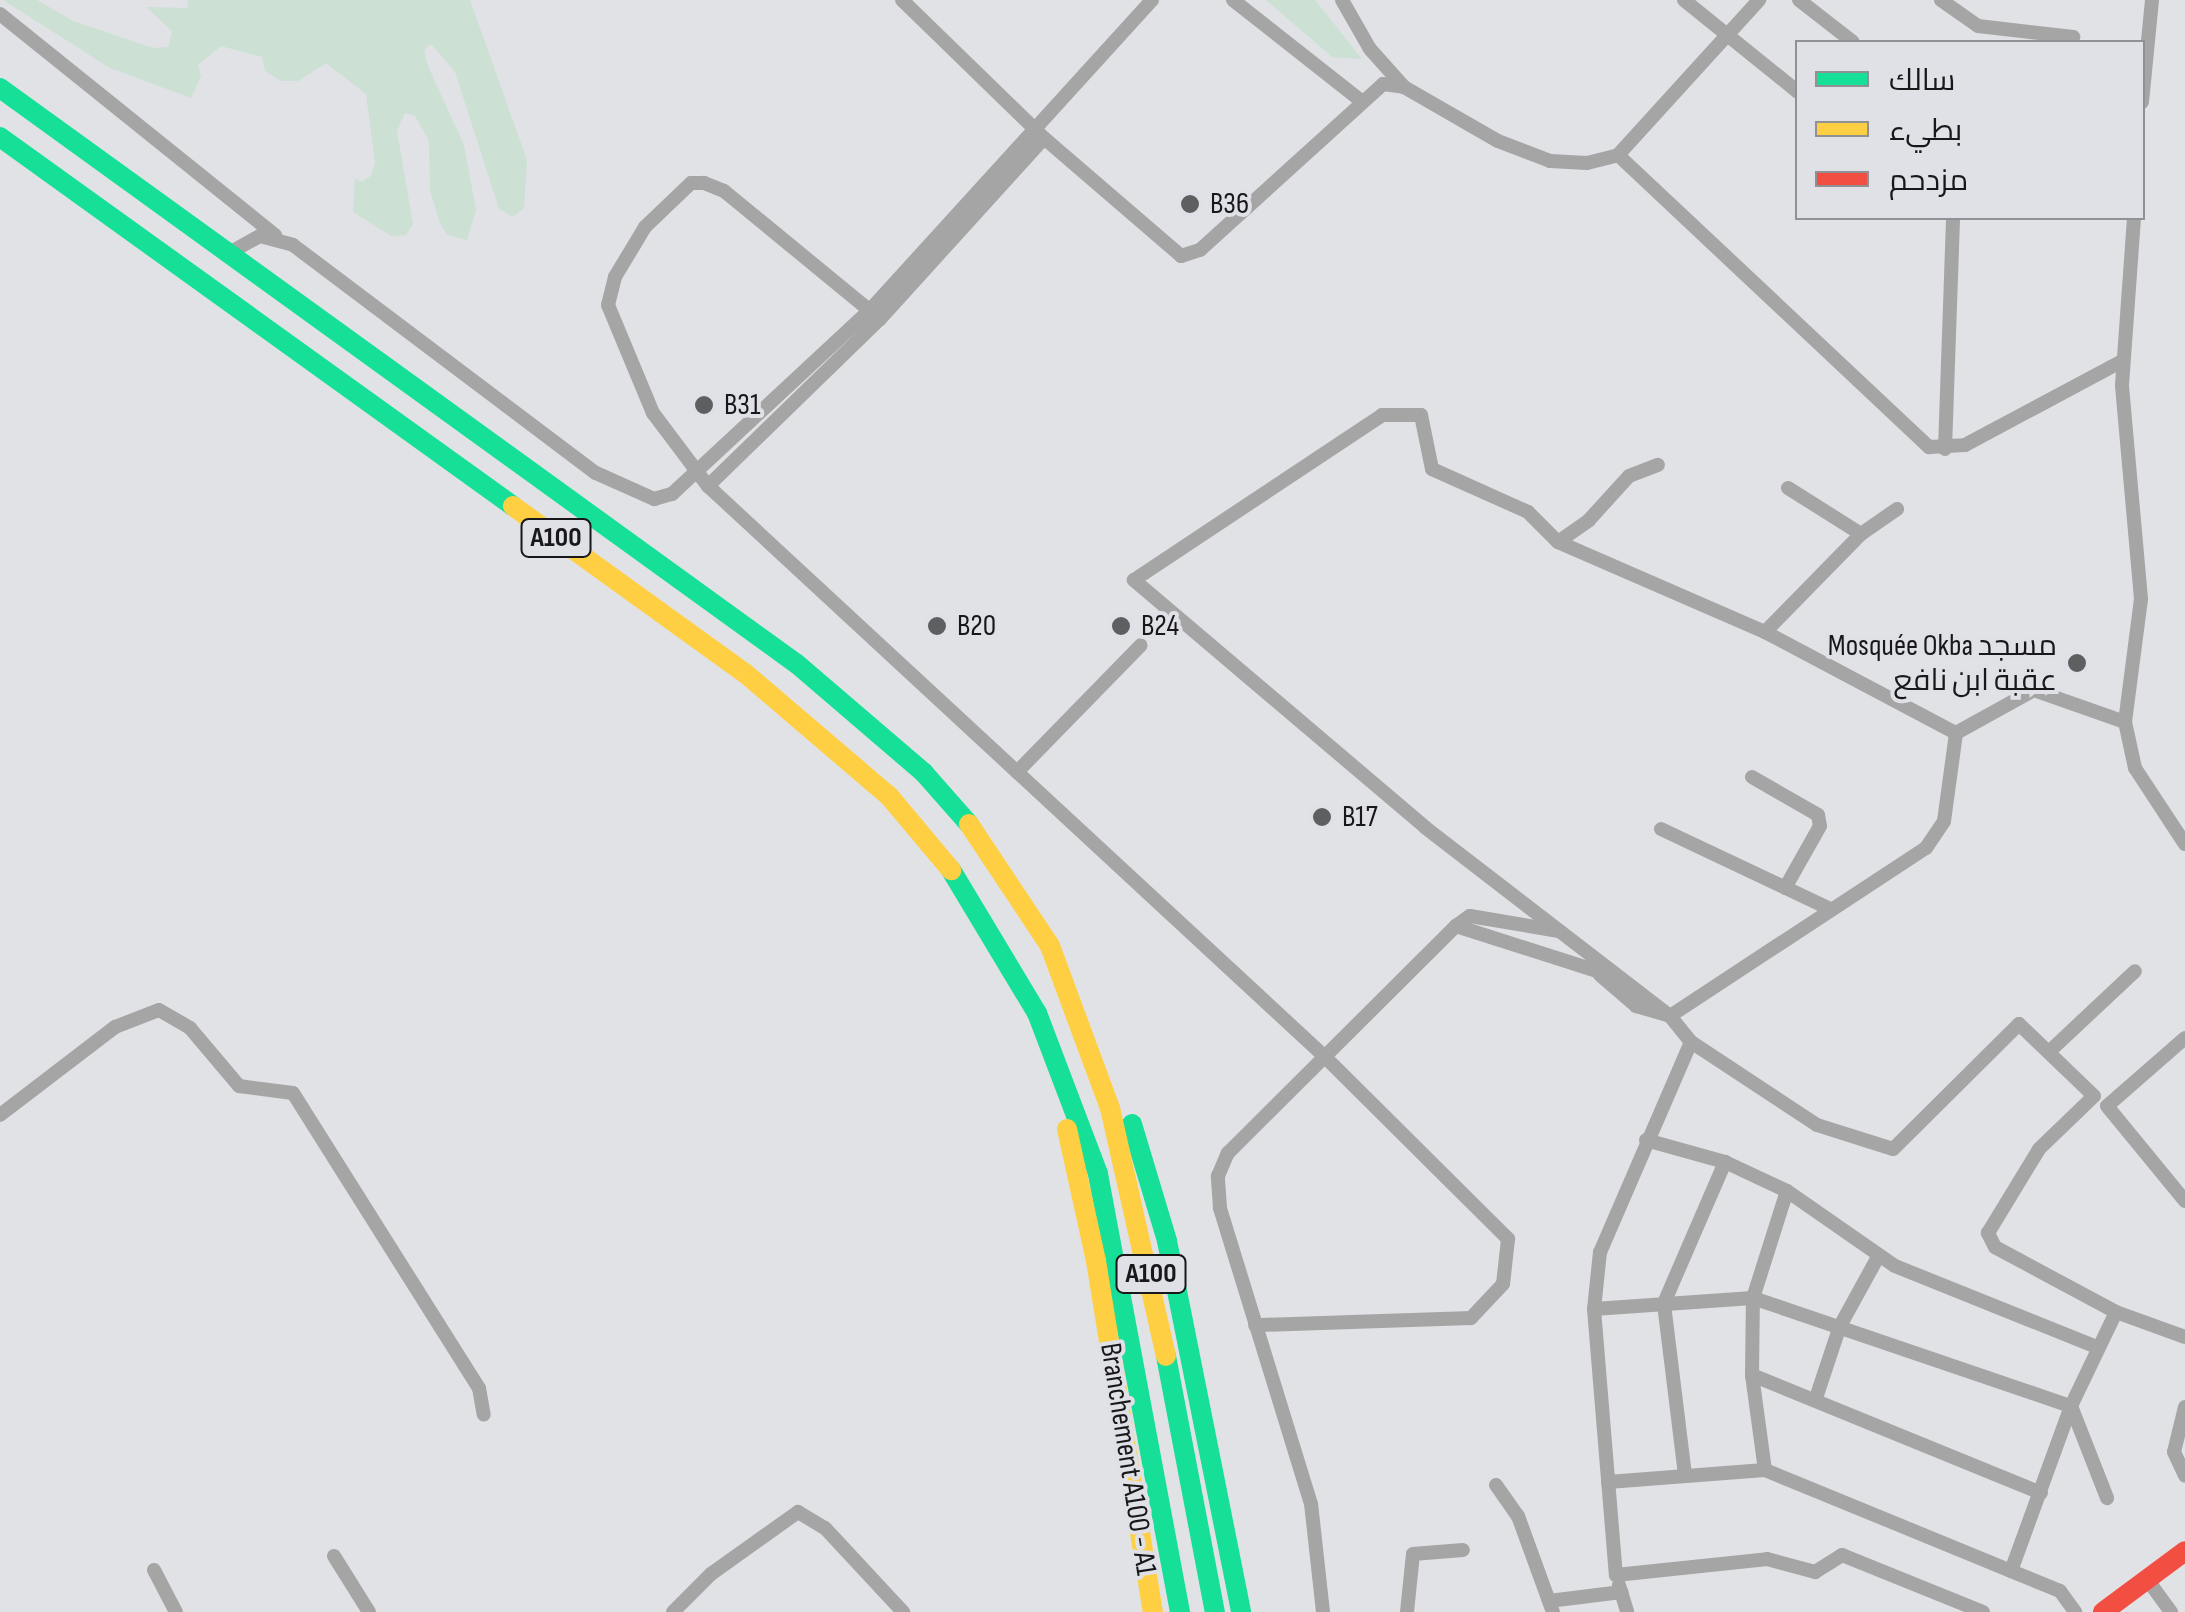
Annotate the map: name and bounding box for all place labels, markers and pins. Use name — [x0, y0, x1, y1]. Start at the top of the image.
place label: B36 — [1210, 186, 1249, 222]
marker: B36 — [1179, 193, 1201, 215]
place label: B31 — [724, 387, 760, 423]
marker: B31 — [693, 394, 715, 416]
place label: B20 — [957, 608, 996, 644]
place label: B24 — [1141, 608, 1179, 644]
marker: B20 — [926, 615, 948, 637]
marker: B24 — [1110, 615, 1132, 637]
place label: Mosquée Okba مسجد عقبة ابن نافع — [1828, 628, 2057, 698]
marker: Mosquée Okba مسجد عقبة ابن نافع — [2066, 652, 2088, 674]
place label: B17 — [1342, 799, 1378, 835]
marker: B17 — [1311, 806, 1333, 828]

